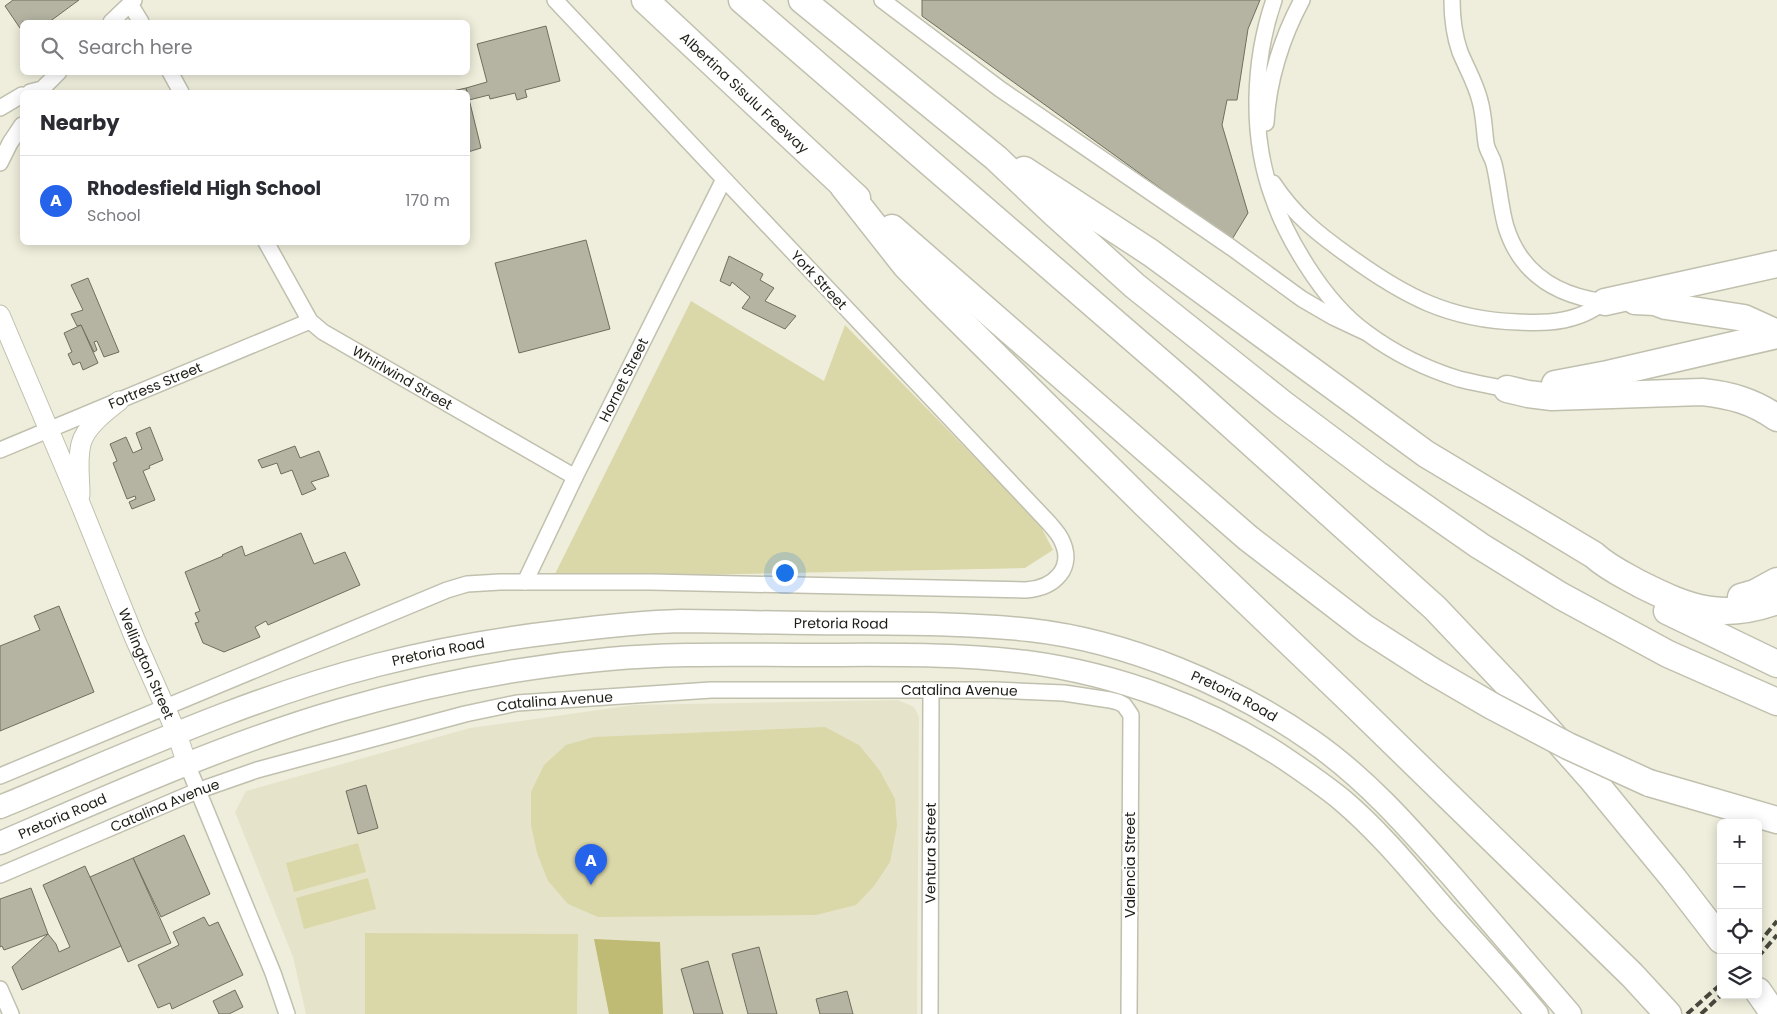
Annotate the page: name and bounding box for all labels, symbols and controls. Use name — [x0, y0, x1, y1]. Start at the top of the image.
search box — [20, 20, 470, 75]
street label: Albertina Sisulu Freeway — [676, 28, 813, 158]
icon: search — [38, 34, 66, 62]
text: Search here — [78, 34, 192, 61]
text: Nearby — [40, 108, 120, 137]
text: Rhodesfield High School — [87, 175, 321, 202]
text: A — [50, 189, 62, 212]
text: 170 m — [405, 189, 450, 212]
text: School — [87, 204, 141, 227]
street label: York Street — [786, 246, 852, 314]
street label: Hornet Street — [594, 334, 653, 425]
street label: Whirlwind Street — [348, 341, 456, 414]
street label: Fortress Street — [105, 357, 205, 414]
your location — [772, 560, 798, 586]
street label: Wellington Street — [114, 605, 179, 722]
street label: Pretoria Road — [794, 613, 888, 634]
street label: Pretoria Road — [390, 633, 486, 671]
street label: Pretoria Road — [1188, 666, 1281, 726]
street label: Catalina Avenue — [901, 680, 1018, 701]
street label: Catalina Avenue — [495, 687, 614, 717]
street label: Catalina Avenue — [107, 774, 222, 837]
street label: Pretoria Road — [15, 788, 110, 844]
street label: Ventura Street — [920, 803, 941, 903]
street label: Valencia Street — [1120, 812, 1140, 918]
map controls — [1717, 819, 1762, 999]
button: + — [1717, 819, 1762, 864]
pin: A — [575, 844, 607, 885]
button: − — [1717, 864, 1762, 909]
button: locate — [1717, 909, 1762, 954]
button: layers — [1717, 954, 1762, 999]

